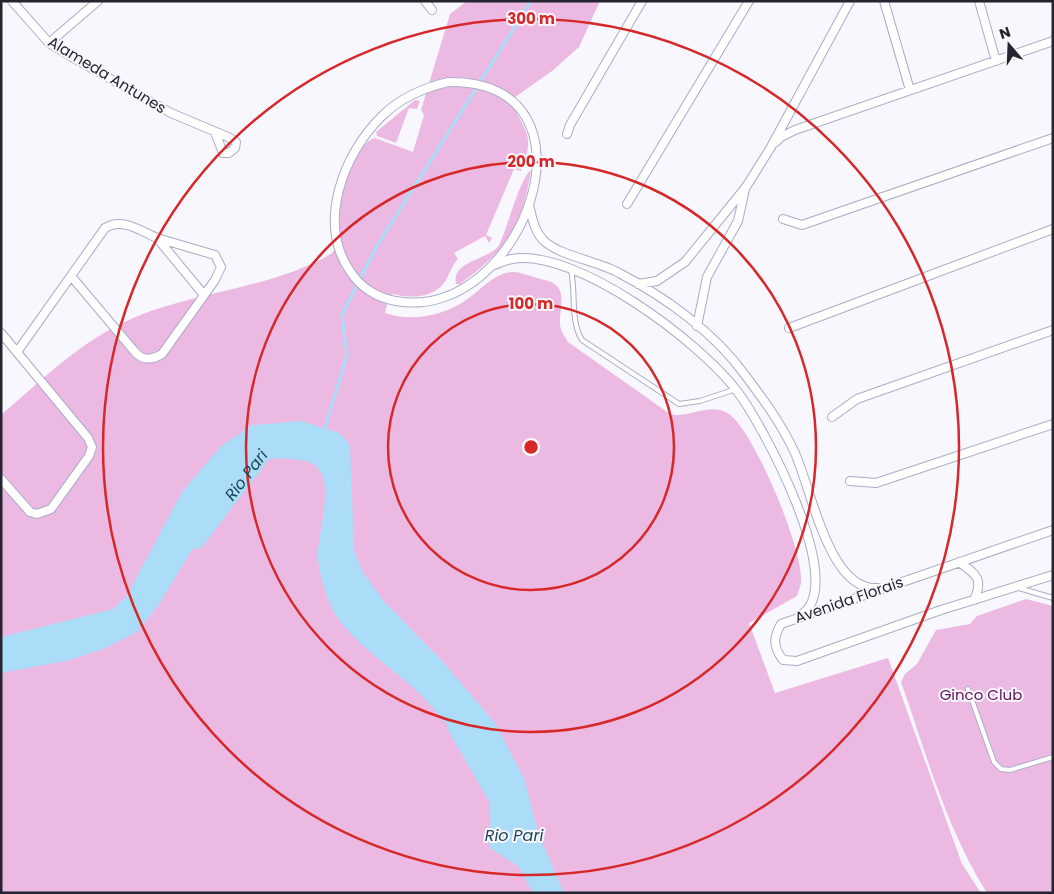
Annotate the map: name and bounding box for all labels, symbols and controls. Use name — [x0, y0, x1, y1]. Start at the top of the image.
text: 300 m — [507, 8, 555, 29]
north arrow — [984, 20, 1034, 70]
text: N — [997, 22, 1013, 44]
street label: Alameda Antunes — [44, 31, 170, 118]
text: 200 m — [507, 151, 555, 172]
text: 100 m — [509, 293, 553, 314]
centre of rings — [522, 438, 540, 456]
water label: Rio Pari — [219, 444, 274, 505]
street label: Avenida Florais — [792, 571, 906, 628]
park label: Ginco Club — [940, 684, 1022, 705]
water label: Rio Pari — [485, 824, 544, 847]

